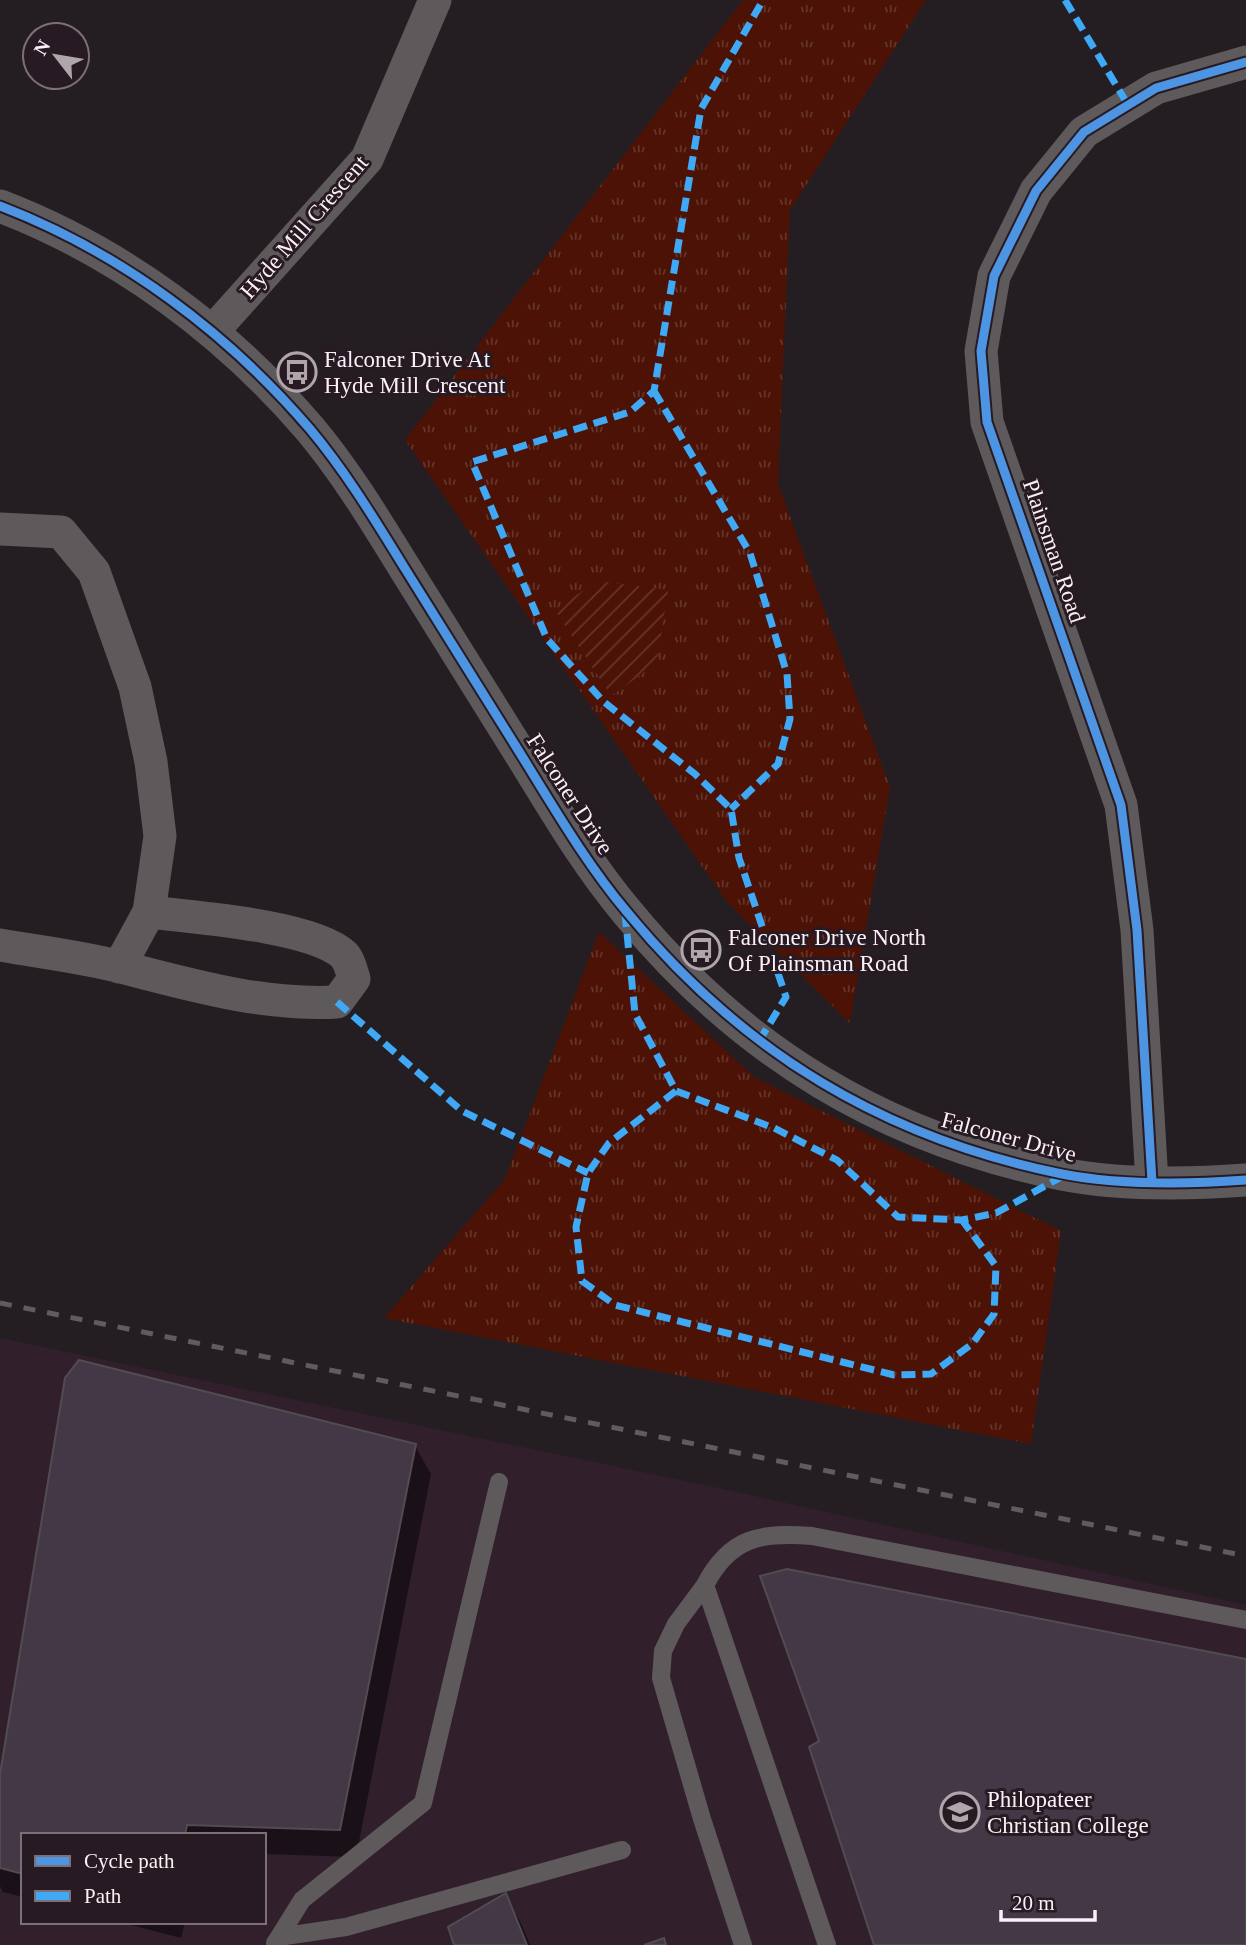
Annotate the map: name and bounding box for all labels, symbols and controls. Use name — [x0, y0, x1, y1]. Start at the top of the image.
north arrow — [21, 21, 91, 91]
text: N — [29, 36, 55, 59]
street label: Hyde Mill Crescent — [235, 150, 373, 304]
place label: Falconer Drive At Hyde Mill Crescent — [324, 347, 506, 398]
bus stop icon: Falconer Drive At Hyde Mill Crescent — [276, 351, 318, 393]
street label: Plainsman Road — [1018, 476, 1090, 627]
street label: Falconer Drive — [522, 729, 618, 859]
place label: Falconer Drive North Of Plainsman Road — [728, 925, 926, 976]
bus stop icon: Falconer Drive North Of Plainsman Road — [680, 929, 722, 971]
street label: Falconer Drive — [939, 1107, 1079, 1167]
place label: Philopateer Christian College — [987, 1787, 1149, 1838]
school or university icon: Philopateer Christian College — [939, 1791, 981, 1833]
legend — [21, 1833, 266, 1924]
text: Cycle path — [84, 1849, 175, 1873]
scale bar — [1001, 1878, 1096, 1922]
text: Path — [84, 1884, 122, 1908]
text: 20 m — [1012, 1891, 1055, 1915]

